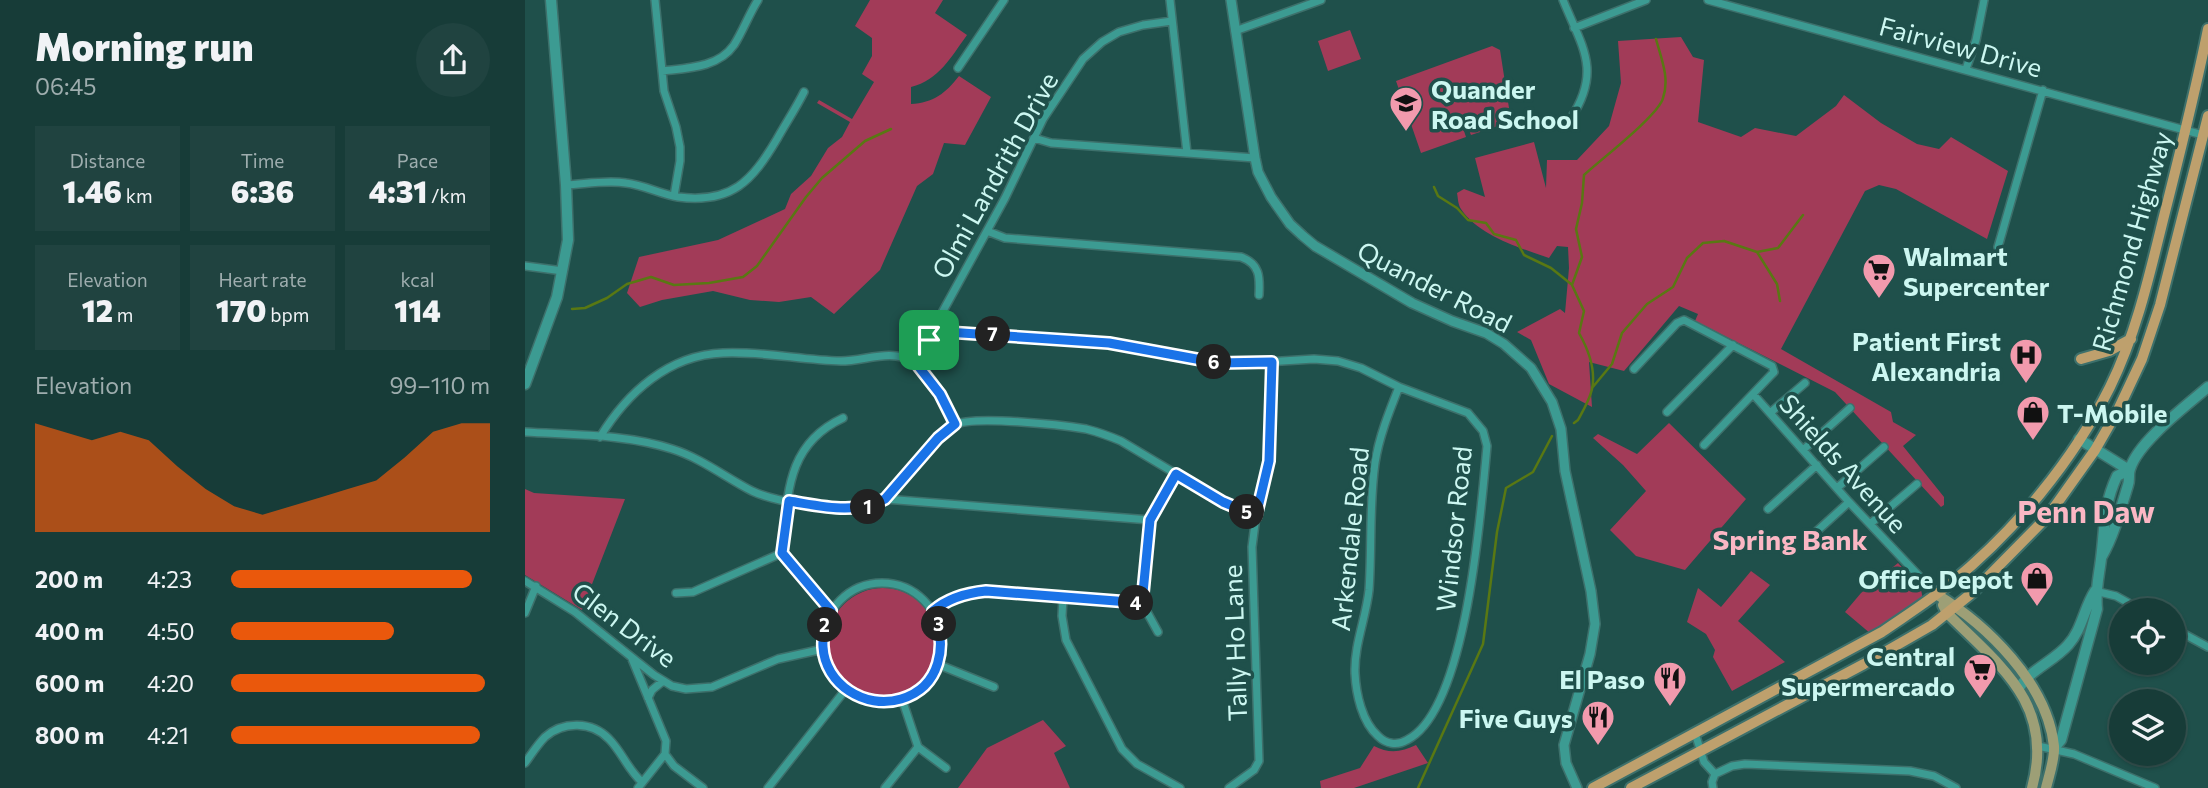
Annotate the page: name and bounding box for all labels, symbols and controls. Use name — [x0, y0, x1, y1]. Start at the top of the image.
street label: Fairview Drive — [1876, 9, 2046, 83]
text: Morning run — [35, 22, 254, 69]
button: share — [416, 23, 490, 97]
street label: Olmi Landrith Drive — [924, 66, 1064, 284]
text: 06:45 — [35, 72, 96, 100]
place label: Quander Road School — [1431, 73, 1579, 134]
school or university icon: Quander Road School — [1387, 84, 1425, 133]
street label: Richmond Highway — [2085, 128, 2177, 354]
text: Distance — [70, 149, 145, 172]
text: Time — [241, 149, 284, 172]
text: Pace — [397, 149, 438, 172]
text: 1.46 — [62, 172, 122, 209]
text: 6:36 — [231, 172, 294, 209]
text: 4:31 — [369, 172, 427, 209]
text: km — [122, 184, 153, 207]
text: /km — [427, 184, 466, 207]
street label: Quander Road — [1353, 234, 1517, 338]
place label: Walmart Supercenter — [1903, 240, 2050, 301]
supermarket icon: Walmart Supercenter — [1860, 251, 1898, 300]
text: Elevation — [67, 268, 148, 291]
text: Heart rate — [218, 268, 307, 291]
text: kcal — [400, 268, 435, 291]
text: 12 — [82, 291, 113, 328]
text: 170 — [216, 291, 267, 328]
text: 114 — [394, 291, 441, 328]
text: m — [113, 303, 133, 326]
text: bpm — [267, 303, 309, 326]
pin — [899, 310, 959, 370]
pin: 7 — [975, 316, 1011, 352]
icon: arrive — [910, 321, 948, 359]
text: 7 — [987, 322, 998, 345]
place label: Patient First Alexandria — [1852, 325, 2001, 386]
hospital icon: Patient First Alexandria — [2007, 336, 2045, 385]
pin: 6 — [1197, 344, 1231, 380]
text: 6 — [1208, 350, 1219, 373]
text: Elevation — [35, 371, 132, 399]
text: 99–110 m — [389, 371, 490, 399]
street label: Shields Avenue — [1774, 387, 1914, 539]
shop icon: T-Mobile — [2014, 393, 2052, 442]
place label: T-Mobile — [2057, 397, 2168, 428]
street label: Arkendale Road — [1324, 445, 1374, 633]
street label: Windsor Road — [1429, 445, 1477, 613]
pin: 1 — [851, 490, 885, 524]
district label: Penn Daw — [2017, 492, 2155, 529]
pin: 5 — [1229, 494, 1265, 530]
text: 1 — [863, 495, 872, 518]
text: 5 — [1241, 500, 1252, 523]
district label: Spring Bank — [1712, 522, 1868, 556]
shop icon: Office Depot — [2018, 559, 2056, 608]
place label: Office Depot — [1858, 563, 2013, 594]
street label: Tally Ho Lane — [1216, 564, 1252, 722]
text: 200 m — [35, 565, 103, 593]
text: 4:23 — [147, 565, 192, 593]
street label: Glen Drive — [567, 575, 683, 673]
pin: 4 — [1119, 586, 1153, 620]
text: 4 — [1130, 591, 1141, 614]
map controls — [2109, 598, 2186, 766]
button: locate — [2109, 598, 2186, 675]
pin: 3 — [921, 606, 957, 642]
pin: 2 — [807, 608, 843, 642]
text: 3 — [933, 612, 944, 635]
text: 2 — [819, 613, 830, 636]
text: 400 m — [35, 617, 104, 645]
text: 4:50 — [147, 617, 194, 645]
place label: Central Supermercado — [1781, 640, 1955, 701]
supermarket icon: Central Supermercado — [1961, 651, 1999, 700]
restaurant icon: El Paso — [1651, 659, 1689, 708]
place label: El Paso — [1559, 663, 1645, 694]
text: 600 m — [35, 669, 104, 697]
text: 4:20 — [147, 669, 194, 697]
button: layers — [2109, 689, 2186, 766]
restaurant icon: Five Guys — [1579, 698, 1617, 747]
place label: Five Guys — [1459, 702, 1573, 733]
text: 800 m — [35, 721, 104, 749]
text: 4:21 — [147, 721, 189, 749]

